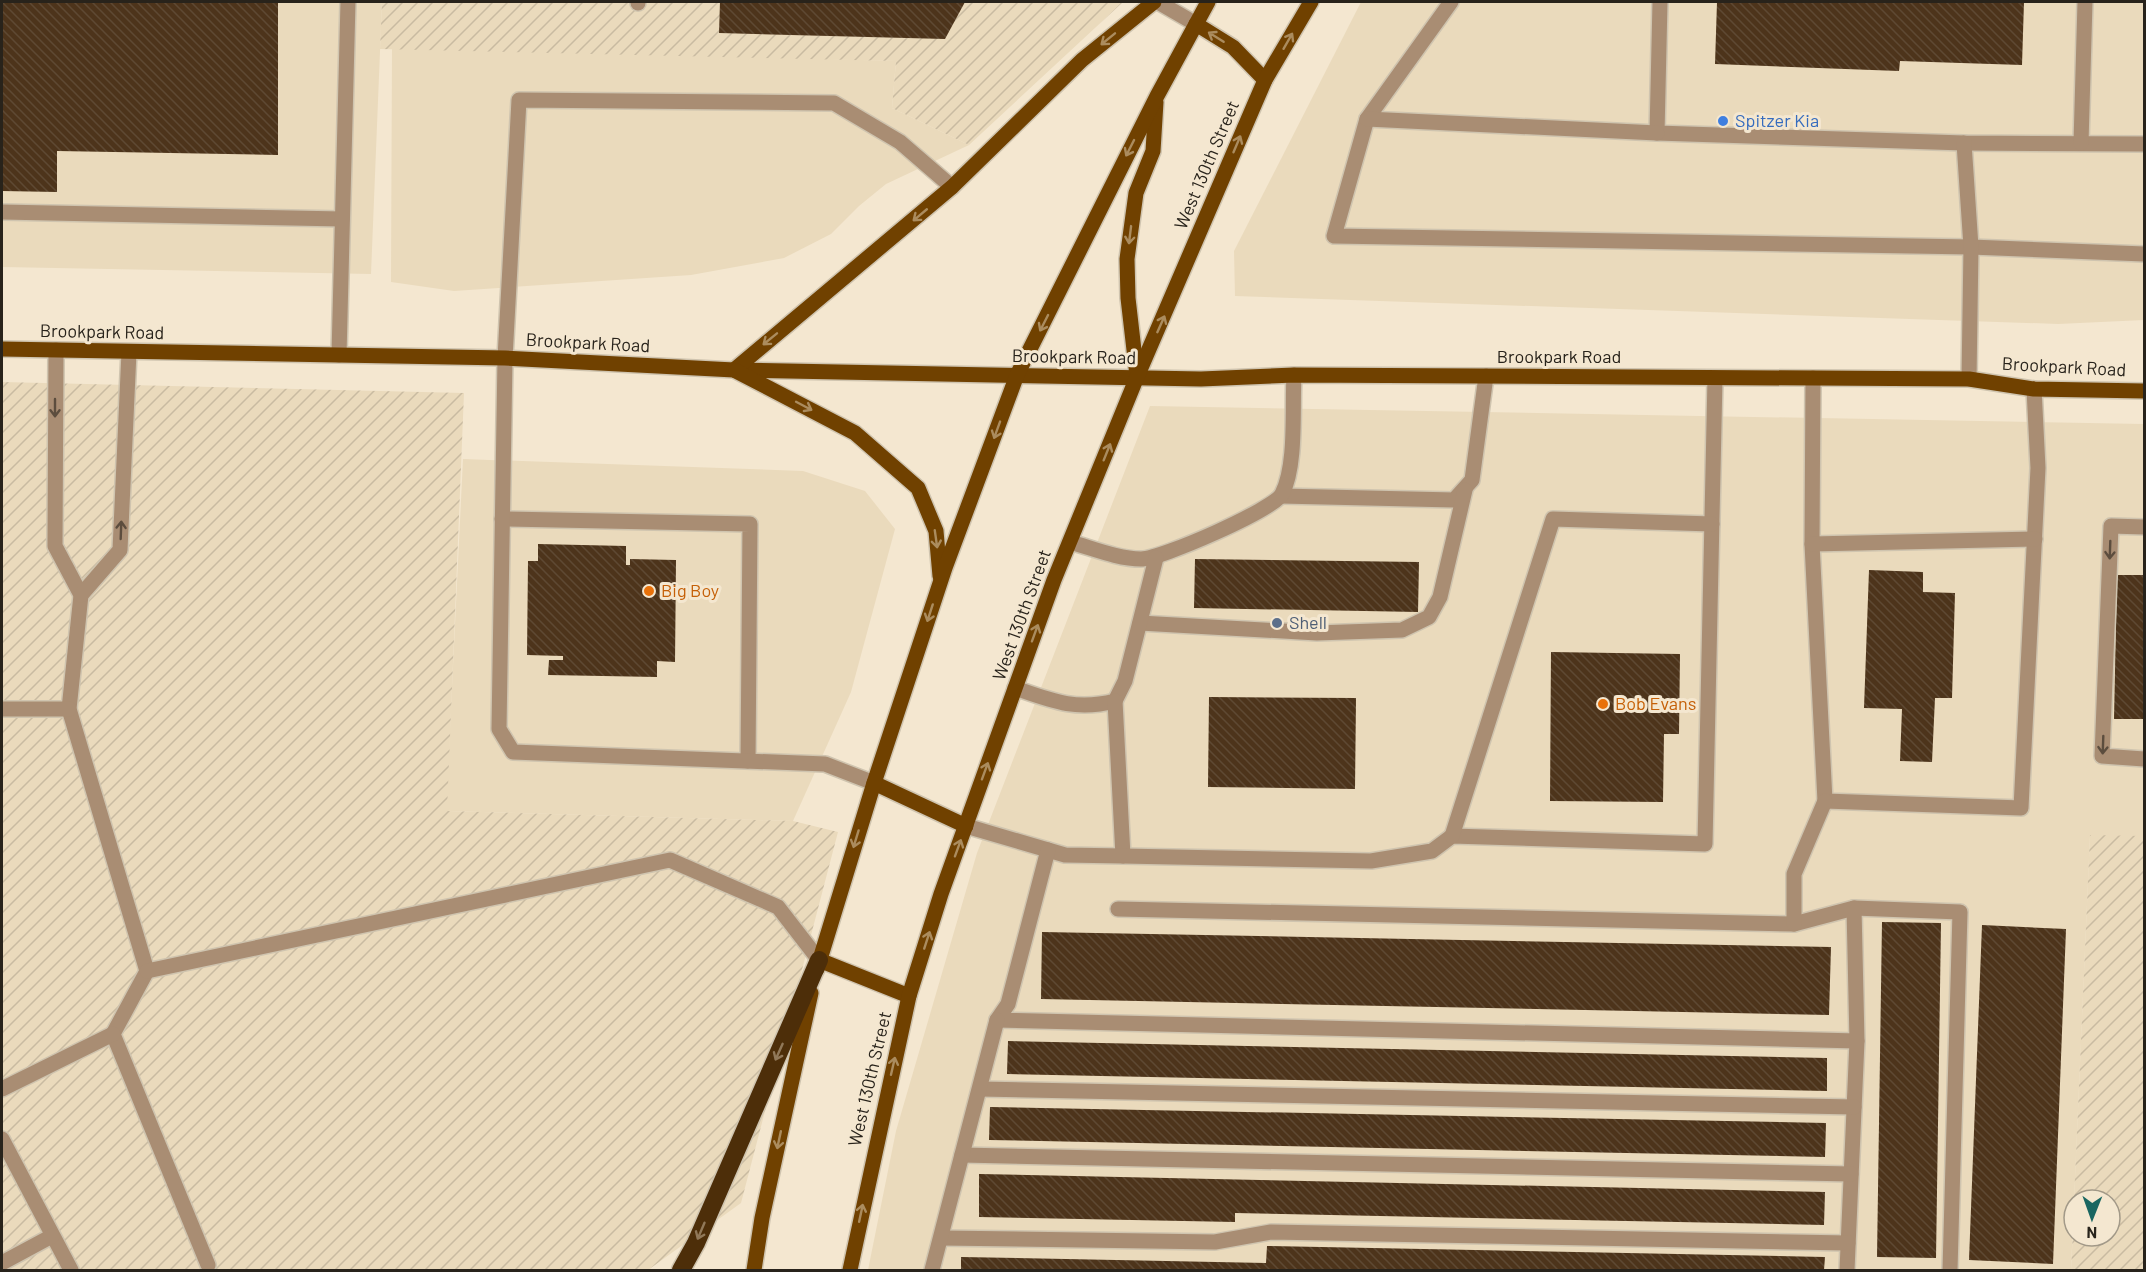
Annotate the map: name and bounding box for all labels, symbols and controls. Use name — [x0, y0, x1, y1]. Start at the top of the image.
one-way arrow — [1208, 30, 1225, 42]
one-way arrow — [1101, 32, 1117, 45]
one-way arrow — [1282, 33, 1294, 50]
street label: West 130th Street — [1169, 97, 1243, 232]
place label: Spitzer Kia — [1735, 109, 1819, 131]
marker: Spitzer Kia — [1716, 114, 1730, 128]
one-way arrow — [1232, 136, 1243, 154]
one-way arrow — [1124, 139, 1136, 156]
one-way arrow — [912, 208, 928, 221]
one-way arrow — [1124, 224, 1135, 244]
one-way arrow — [1038, 313, 1049, 331]
one-way arrow — [1155, 315, 1167, 333]
street label: Brookpark Road — [40, 319, 164, 343]
street label: Brookpark Road — [525, 328, 651, 356]
one-way arrow — [763, 333, 779, 346]
street label: Brookpark Road — [1012, 344, 1136, 368]
street label: Brookpark Road — [1497, 345, 1621, 367]
street label: Brookpark Road — [2001, 352, 2127, 380]
one-way arrow — [50, 398, 61, 418]
one-way arrow — [795, 401, 813, 413]
one-way arrow — [990, 420, 1001, 439]
one-way arrow — [1102, 443, 1113, 462]
one-way arrow — [115, 521, 127, 540]
one-way arrow — [931, 529, 942, 548]
one-way arrow — [2104, 540, 2115, 560]
street label: West 130th Street — [987, 546, 1055, 683]
place label: Big Boy — [661, 579, 719, 601]
marker: Big Boy — [642, 584, 656, 598]
one-way arrow — [924, 604, 935, 622]
place label: Shell — [1289, 611, 1327, 633]
marker: Shell — [1270, 616, 1284, 630]
one-way arrow — [1031, 625, 1042, 643]
place label: Bob Evans — [1615, 692, 1696, 714]
marker: Bob Evans — [1596, 697, 1610, 711]
one-way arrow — [2097, 734, 2108, 754]
one-way arrow — [981, 762, 992, 781]
one-way arrow — [850, 829, 861, 848]
one-way arrow — [953, 839, 964, 858]
one-way arrow — [922, 931, 933, 950]
street label: West 130th Street — [843, 1009, 895, 1148]
one-way arrow — [773, 1042, 784, 1060]
one-way arrow — [887, 1057, 899, 1076]
one-way arrow — [772, 1130, 784, 1149]
north arrow — [2062, 1188, 2122, 1248]
one-way arrow — [856, 1204, 867, 1223]
one-way arrow — [695, 1221, 706, 1239]
text: N — [2086, 1224, 2097, 1243]

